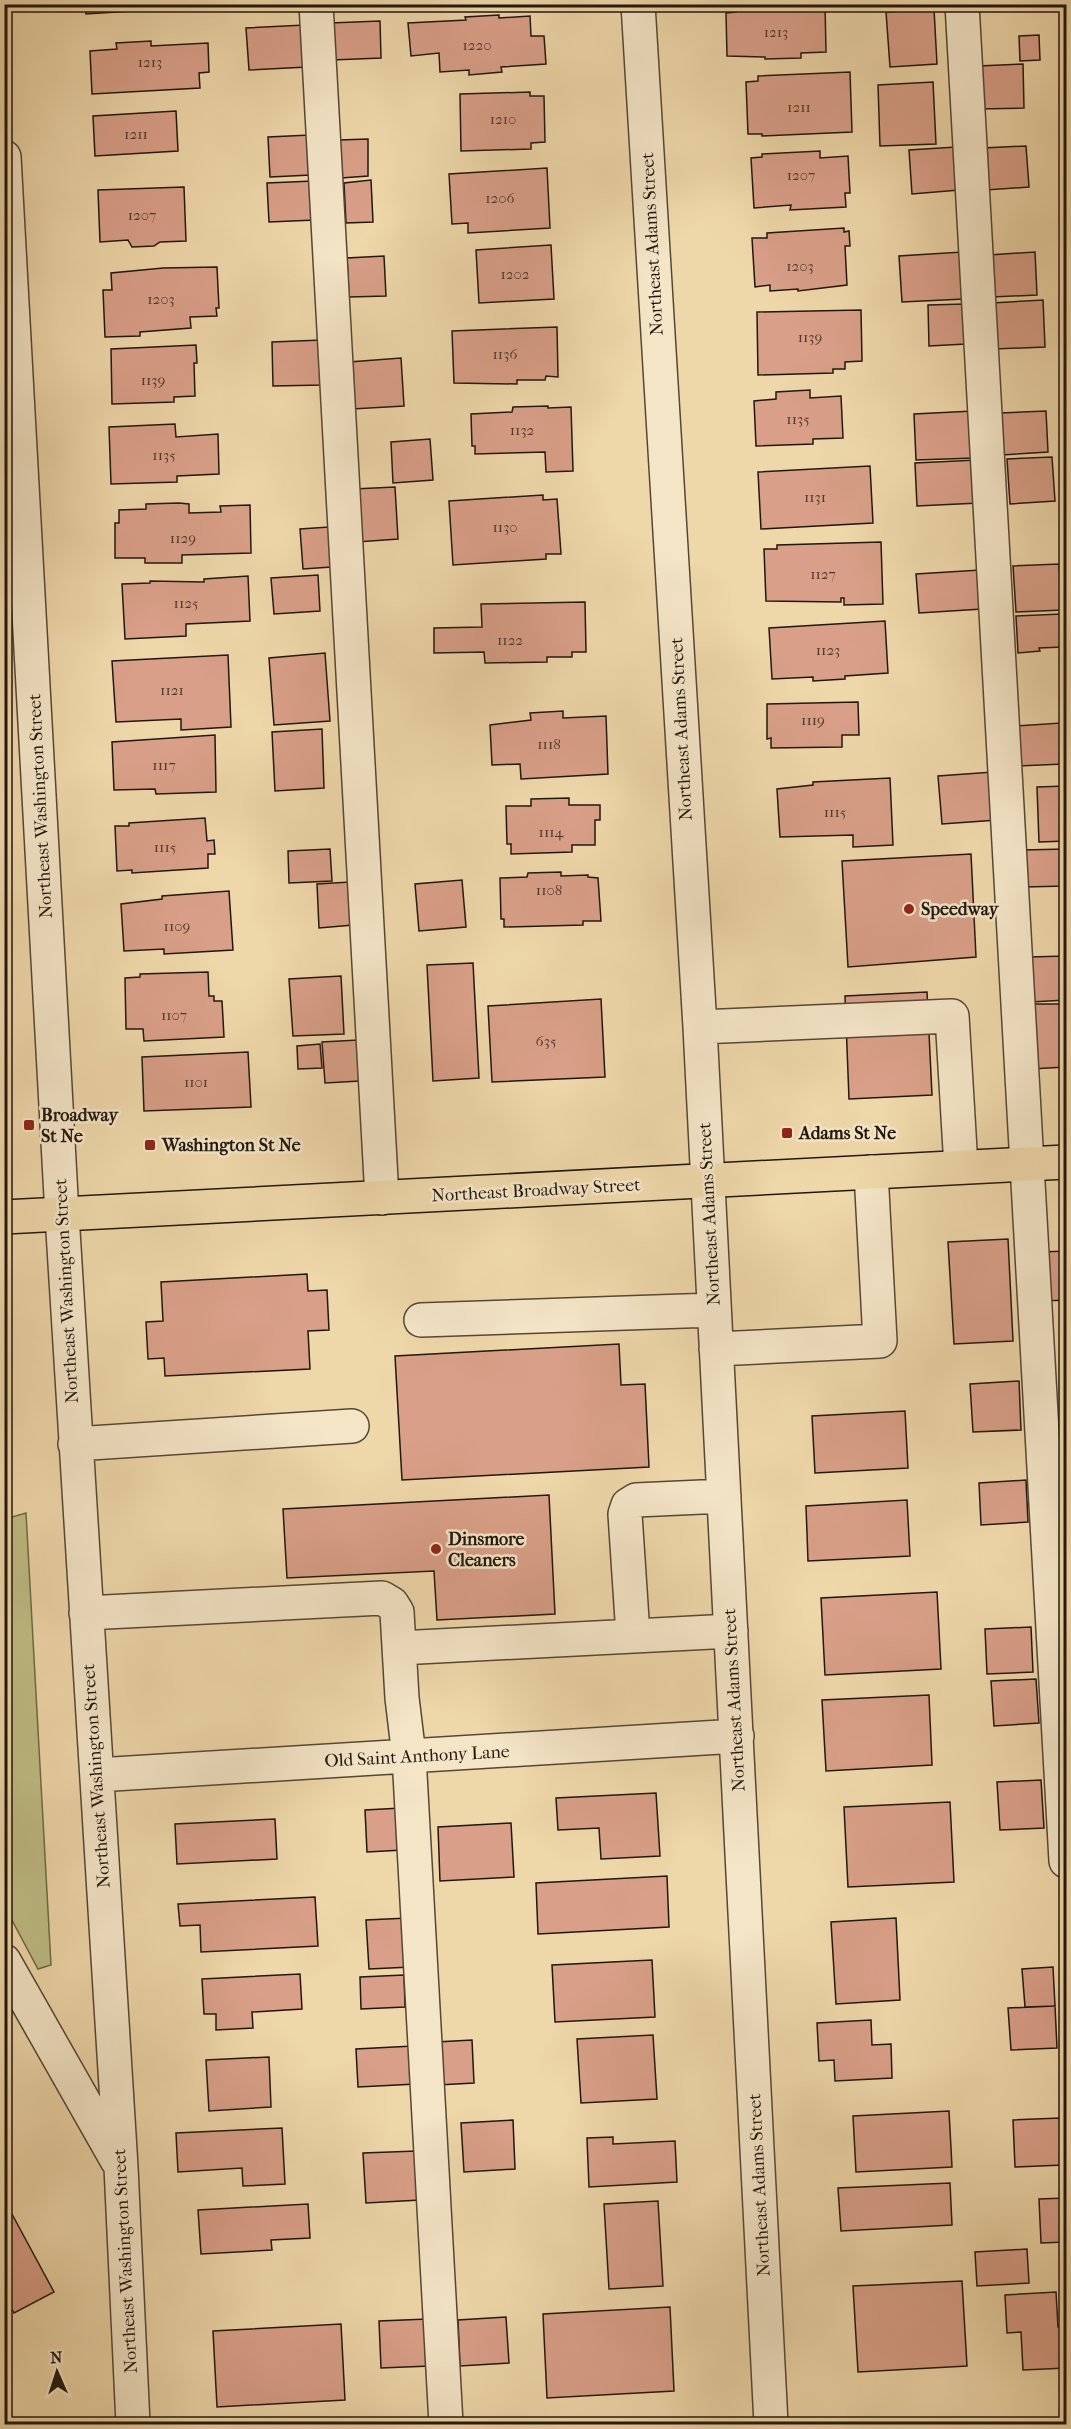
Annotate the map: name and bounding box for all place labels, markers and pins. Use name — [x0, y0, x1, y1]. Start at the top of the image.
place label: Speedway — [921, 899, 1000, 920]
marker: Speedway — [902, 902, 916, 916]
place label: Broadway St Ne — [41, 1105, 120, 1147]
marker: Broadway St Ne — [22, 1118, 36, 1132]
place label: Adams St Ne — [798, 1123, 896, 1144]
marker: Adams St Ne — [780, 1126, 794, 1140]
place label: Washington St Ne — [161, 1135, 301, 1156]
marker: Washington St Ne — [143, 1138, 157, 1152]
place label: Dinsmore Cleaners — [448, 1529, 525, 1571]
marker: Dinsmore Cleaners — [429, 1542, 443, 1556]

